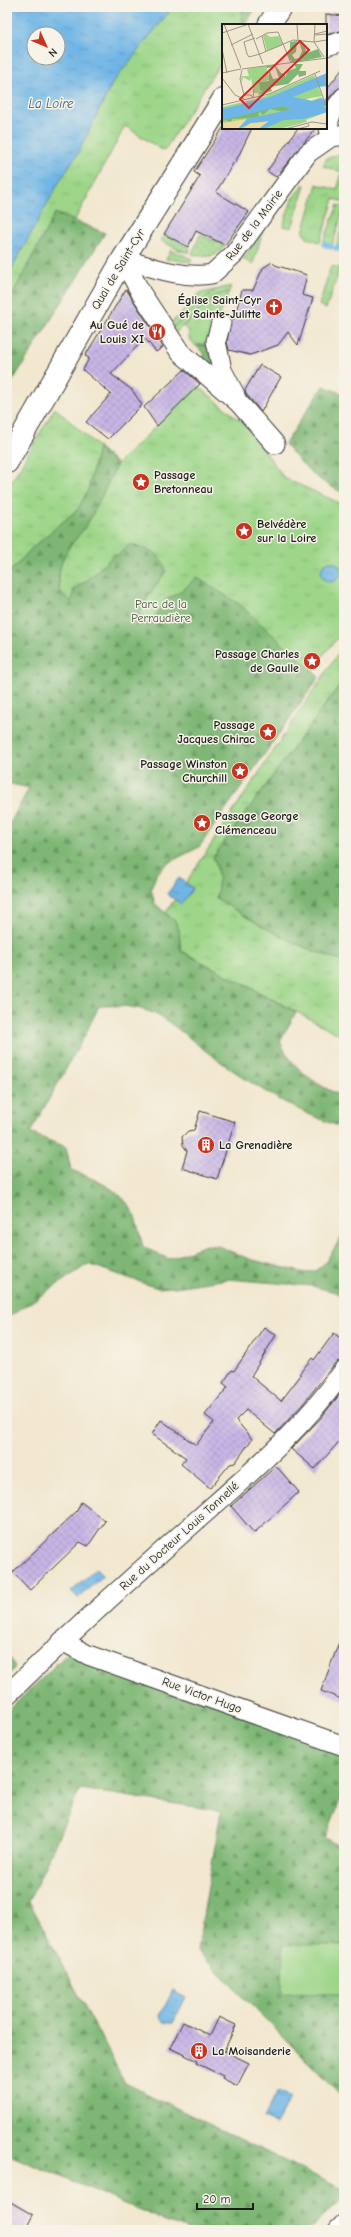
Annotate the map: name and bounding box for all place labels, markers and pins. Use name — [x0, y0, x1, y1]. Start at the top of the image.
place label: Église Saint-Cyr et Sainte-Julitte — [178, 293, 261, 321]
church icon: Église Saint-Cyr et Sainte-Julitte — [264, 297, 284, 317]
place label: Au Gué de Louis XI — [90, 318, 144, 346]
restaurant icon: Au Gué de Louis XI — [147, 322, 167, 342]
place label: Passage Bretonneau — [154, 468, 213, 496]
place icon: Passage Bretonneau — [131, 472, 151, 492]
place label: Belvédère sur la Loire — [257, 517, 316, 545]
place icon: Belvédère sur la Loire — [234, 521, 254, 541]
place label: Passage Charles de Gaulle — [215, 647, 299, 675]
place icon: Passage Charles de Gaulle — [302, 651, 322, 671]
place label: Passage Jacques Chirac — [177, 718, 255, 746]
place icon: Passage Jacques Chirac — [258, 722, 278, 742]
place label: Passage Winston Churchill — [140, 757, 227, 785]
place icon: Passage Winston Churchill — [230, 761, 250, 781]
place label: Passage George Clémenceau — [215, 809, 298, 837]
place icon: Passage George Clémenceau — [192, 813, 212, 833]
building icon: La Grenadière — [196, 1135, 216, 1155]
place label: La Grenadière — [219, 1138, 293, 1152]
building icon: La Moisanderie — [189, 2041, 209, 2061]
place label: La Moisanderie — [212, 2044, 291, 2058]

